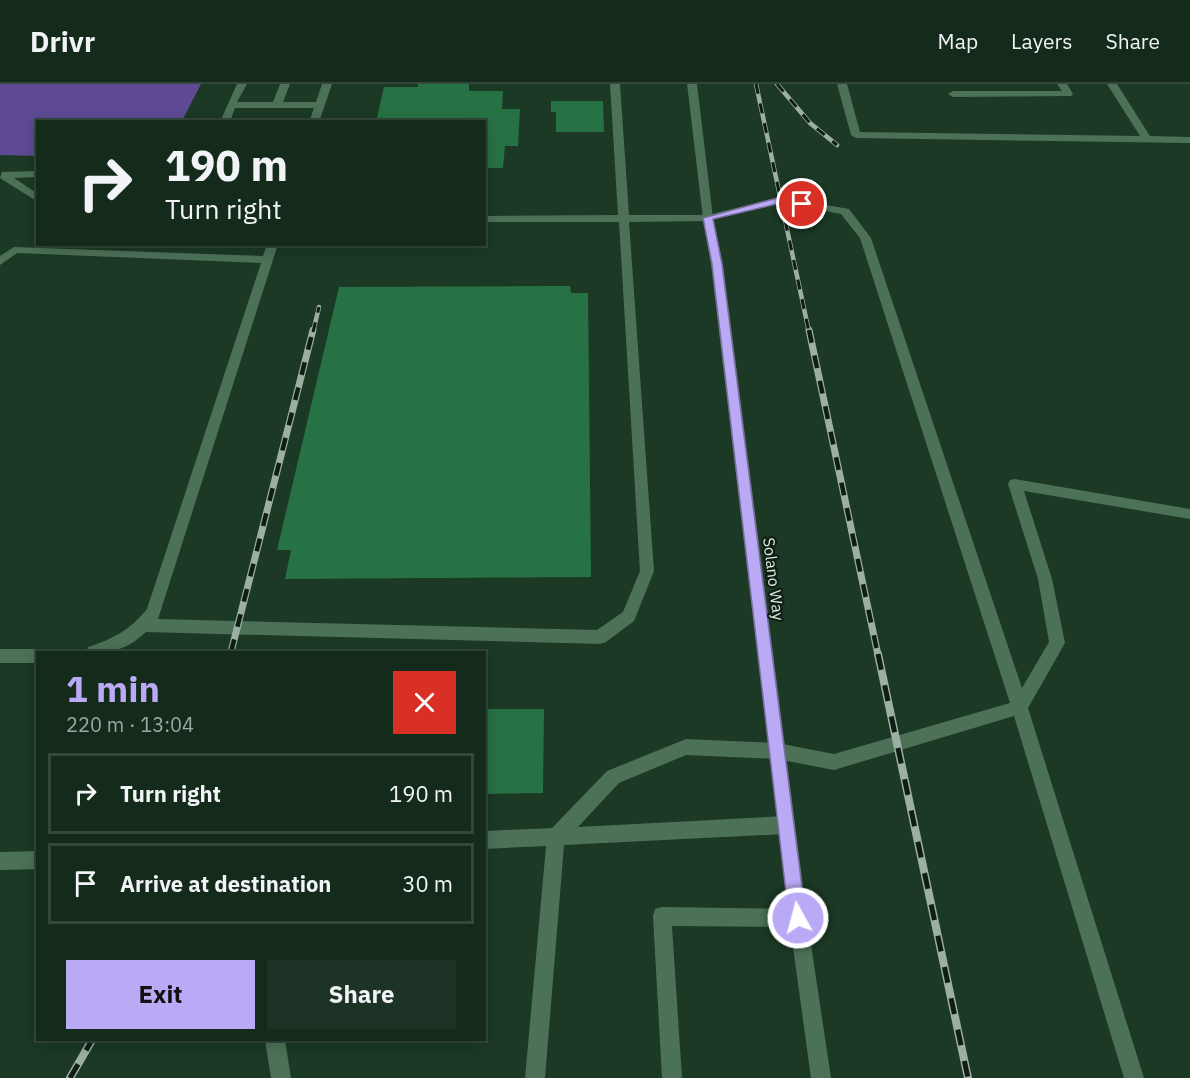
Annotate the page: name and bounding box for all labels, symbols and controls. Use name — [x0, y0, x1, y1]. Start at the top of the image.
text: Drivr — [30, 23, 95, 60]
text: Map — [938, 27, 978, 55]
text: Layers — [1011, 27, 1073, 55]
text: Share — [1106, 27, 1160, 55]
text: 190 m — [165, 138, 288, 193]
icon: right — [66, 144, 144, 222]
pin — [776, 178, 827, 229]
icon: arrive — [785, 187, 818, 220]
text: Turn right — [165, 191, 282, 226]
street label: Solano Way — [759, 536, 789, 622]
text: 1 min — [66, 665, 160, 712]
button: close — [393, 671, 456, 734]
text: 220 m · 13:04 — [66, 711, 194, 738]
icon: right — [69, 777, 102, 810]
text: Turn right — [120, 779, 221, 808]
text: 190 m — [389, 779, 453, 808]
icon: arrive — [69, 867, 102, 900]
text: Arrive at destination — [120, 869, 331, 898]
text: 30 m — [402, 869, 453, 898]
position arrow — [766, 886, 830, 950]
button: Exit — [66, 960, 255, 1029]
button: Share — [267, 960, 456, 1029]

